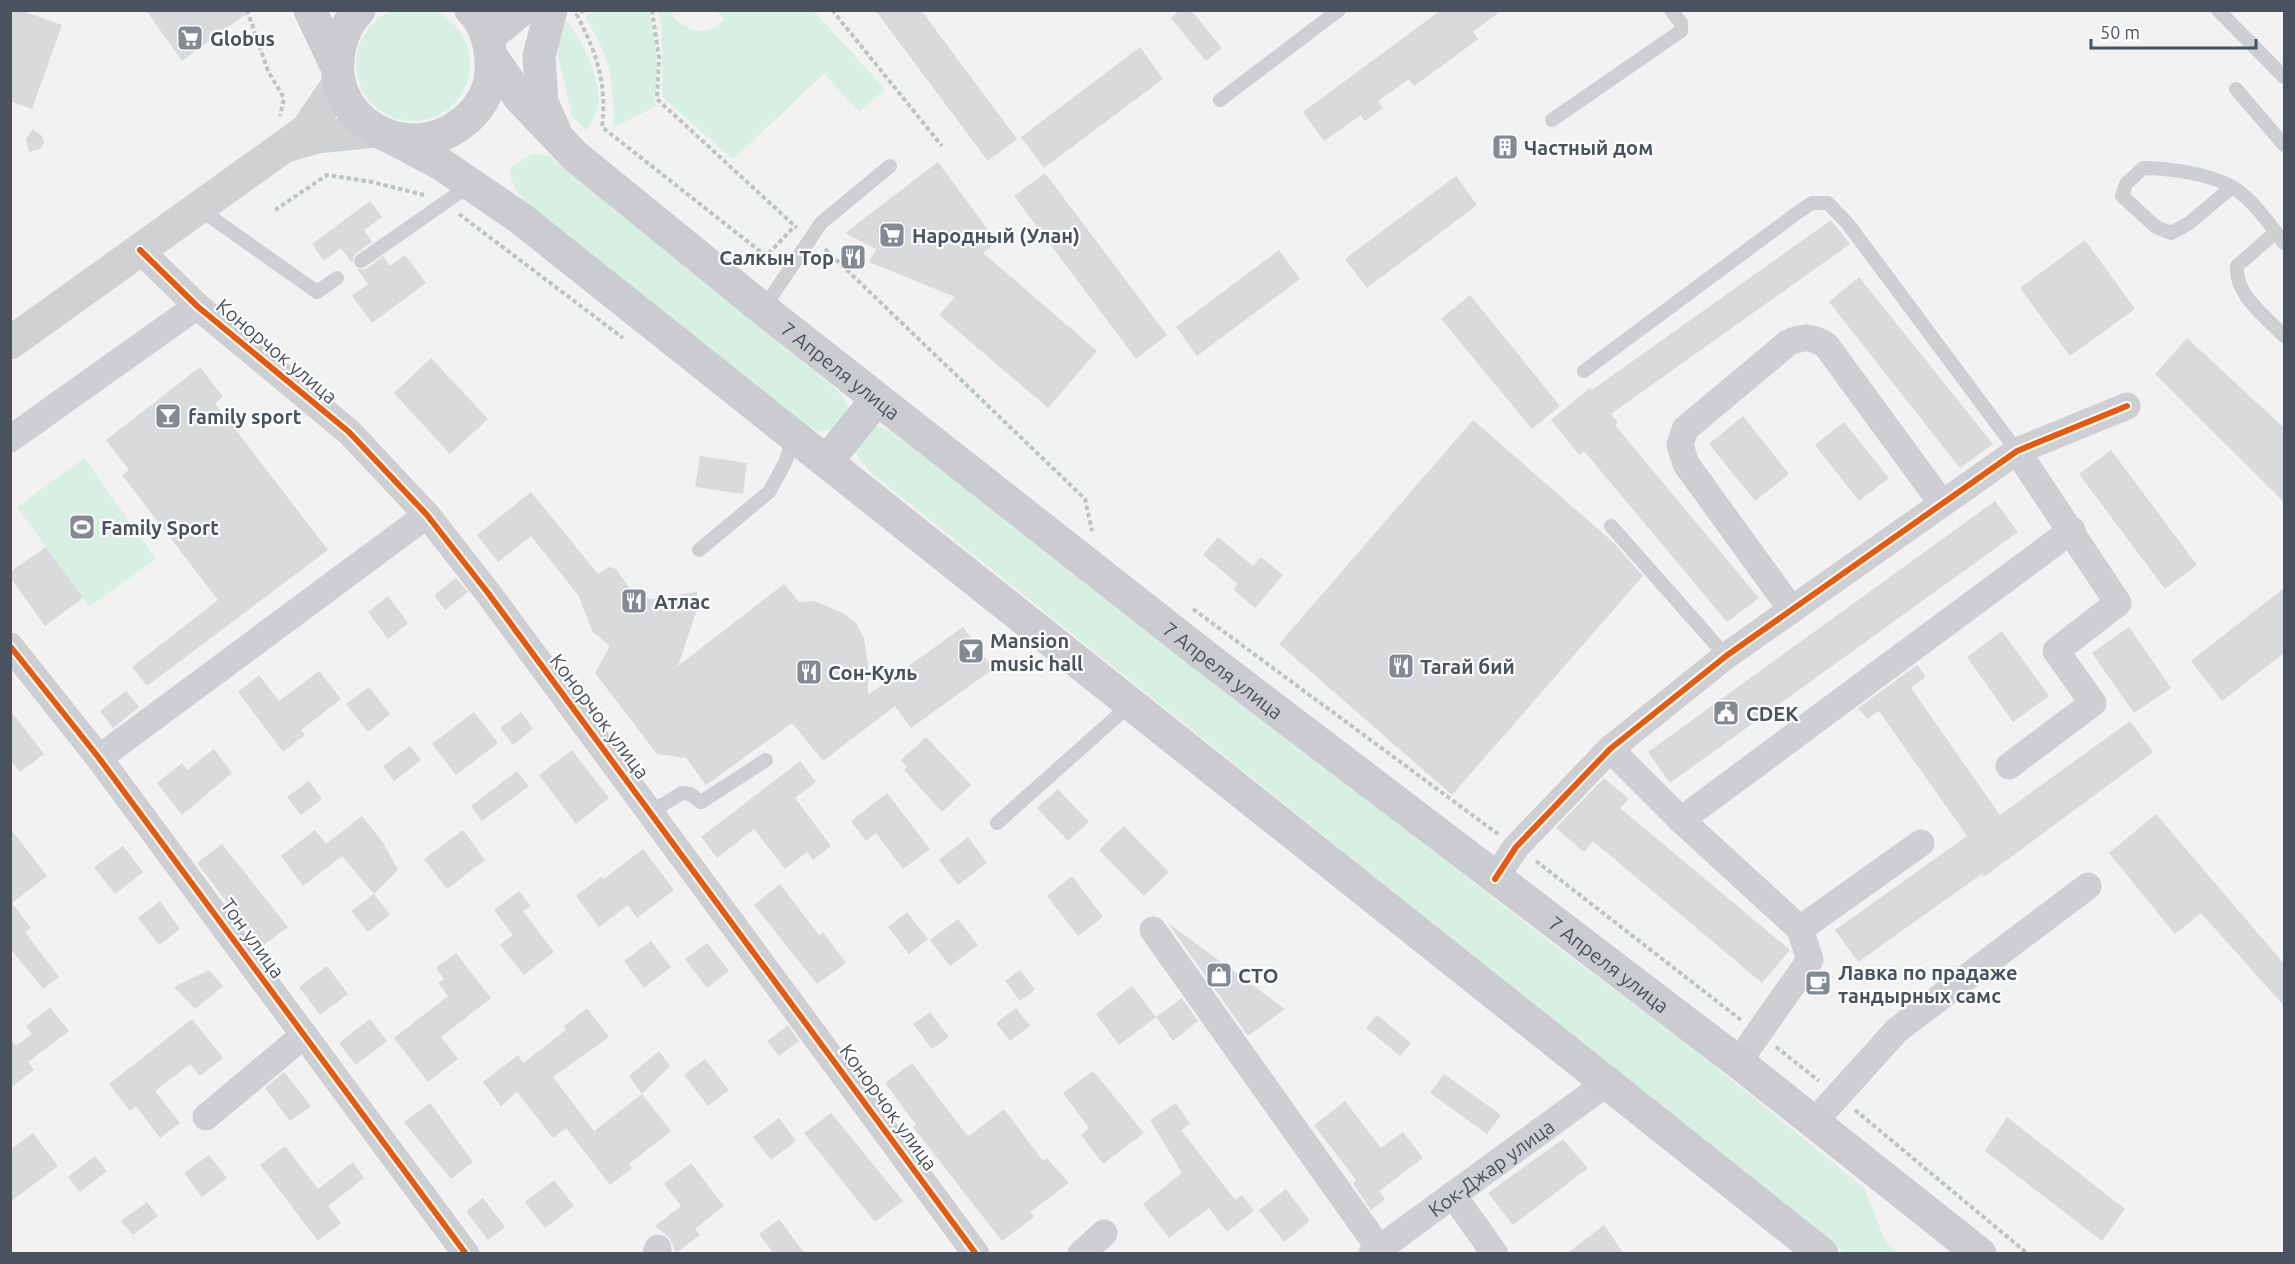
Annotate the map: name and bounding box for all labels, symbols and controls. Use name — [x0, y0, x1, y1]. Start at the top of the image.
scale bar — [2091, 12, 2256, 50]
text: 50 m — [2100, 22, 2140, 42]
supermarket icon: Globus — [175, 23, 205, 53]
place label: Globus — [210, 27, 275, 50]
building icon: Частный дом — [1490, 132, 1520, 162]
place label: Частный дом — [1524, 136, 1653, 159]
supermarket icon: Народный (Улан) — [877, 220, 907, 250]
place label: Народный (Улан) — [912, 224, 1080, 247]
restaurant icon: Салкын Тор — [838, 242, 868, 272]
place label: Салкын Тор — [719, 246, 834, 269]
street label: Конорчок улица — [212, 294, 342, 408]
street label: 7 Апреля улица — [777, 316, 905, 424]
bar icon: family sport — [153, 401, 183, 431]
place label: family sport — [188, 405, 302, 428]
sports icon: Family Sport — [67, 512, 97, 542]
place label: Family Sport — [101, 516, 219, 539]
restaurant icon: Атлас — [619, 586, 649, 616]
place label: Атлас — [654, 590, 710, 613]
street label: 7 Апреля улица — [1159, 617, 1288, 723]
place label: Mansion music hall — [990, 629, 1083, 675]
bar icon: Mansion music hall — [956, 636, 986, 666]
street label: Конорчок улица — [546, 649, 654, 783]
restaurant icon: Тагай бий — [1386, 651, 1416, 681]
place label: Тагай бий — [1420, 655, 1515, 678]
restaurant icon: Сон-Куль — [794, 657, 824, 687]
place label: Сон-Куль — [828, 661, 917, 684]
public building icon: CDEK — [1711, 698, 1741, 728]
place label: CDEK — [1746, 702, 1799, 725]
street label: Тон улица — [216, 894, 290, 982]
street label: 7 Апреля улица — [1545, 911, 1674, 1017]
shop icon: СТО — [1204, 960, 1234, 990]
place label: Лавка по прадаже тандырных самс — [1838, 961, 2017, 1007]
place label: СТО — [1238, 964, 1279, 987]
cafe icon: Лавка по прадаже тандырных самс — [1803, 968, 1833, 998]
street label: Конорчок улица — [835, 1039, 943, 1175]
street label: Кок-Джар улица — [1424, 1114, 1558, 1221]

